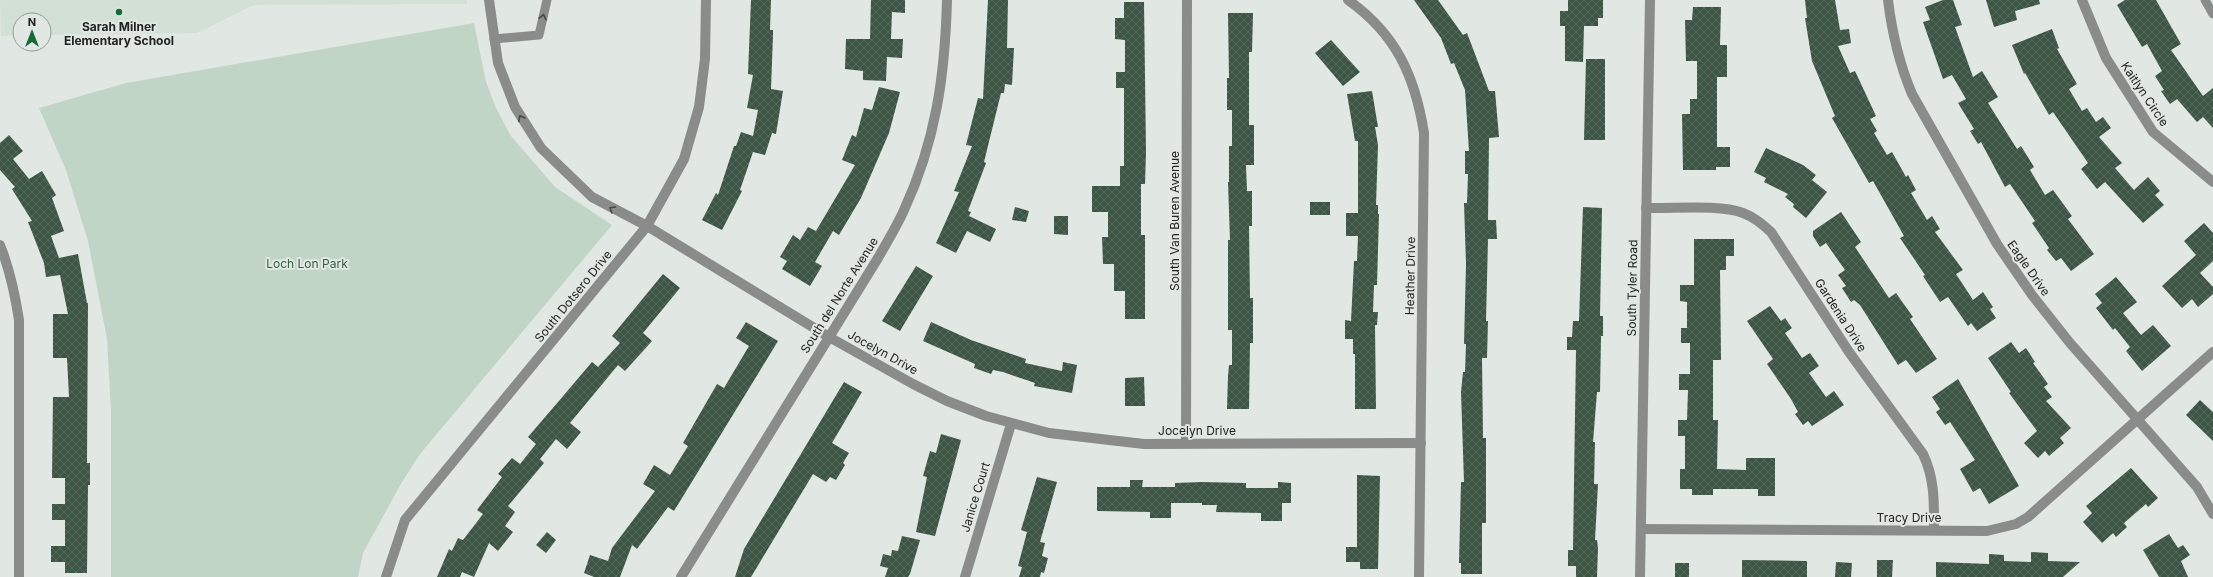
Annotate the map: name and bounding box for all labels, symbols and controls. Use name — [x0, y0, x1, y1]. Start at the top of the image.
marker: Sarah Milner Elementary School — [114, 7, 124, 17]
north arrow — [12, 12, 52, 52]
one-way arrow — [538, 14, 546, 21]
text: N — [28, 15, 36, 29]
place label: Sarah Milner Elementary School — [64, 19, 174, 48]
street label: Kaitlyn Circle — [2118, 59, 2172, 129]
one-way arrow — [518, 115, 526, 122]
street label: South Van Buren Avenue — [1167, 151, 1182, 291]
one-way arrow — [609, 206, 616, 213]
street label: South del Norte Avenue — [797, 234, 881, 356]
street label: Heather Drive — [1402, 237, 1418, 315]
street label: Eagle Drive — [2004, 237, 2054, 299]
street label: South Tyler Road — [1624, 239, 1640, 337]
street label: South Dotsero Drive — [531, 247, 615, 345]
park label: Loch Lon Park — [266, 256, 348, 271]
street label: Gardenia Drive — [1812, 276, 1870, 354]
street label: Jocelyn Drive — [845, 327, 921, 377]
street label: Jocelyn Drive — [1158, 423, 1236, 438]
street label: Janice Court — [957, 460, 993, 534]
street label: Tracy Drive — [1877, 510, 1941, 525]

